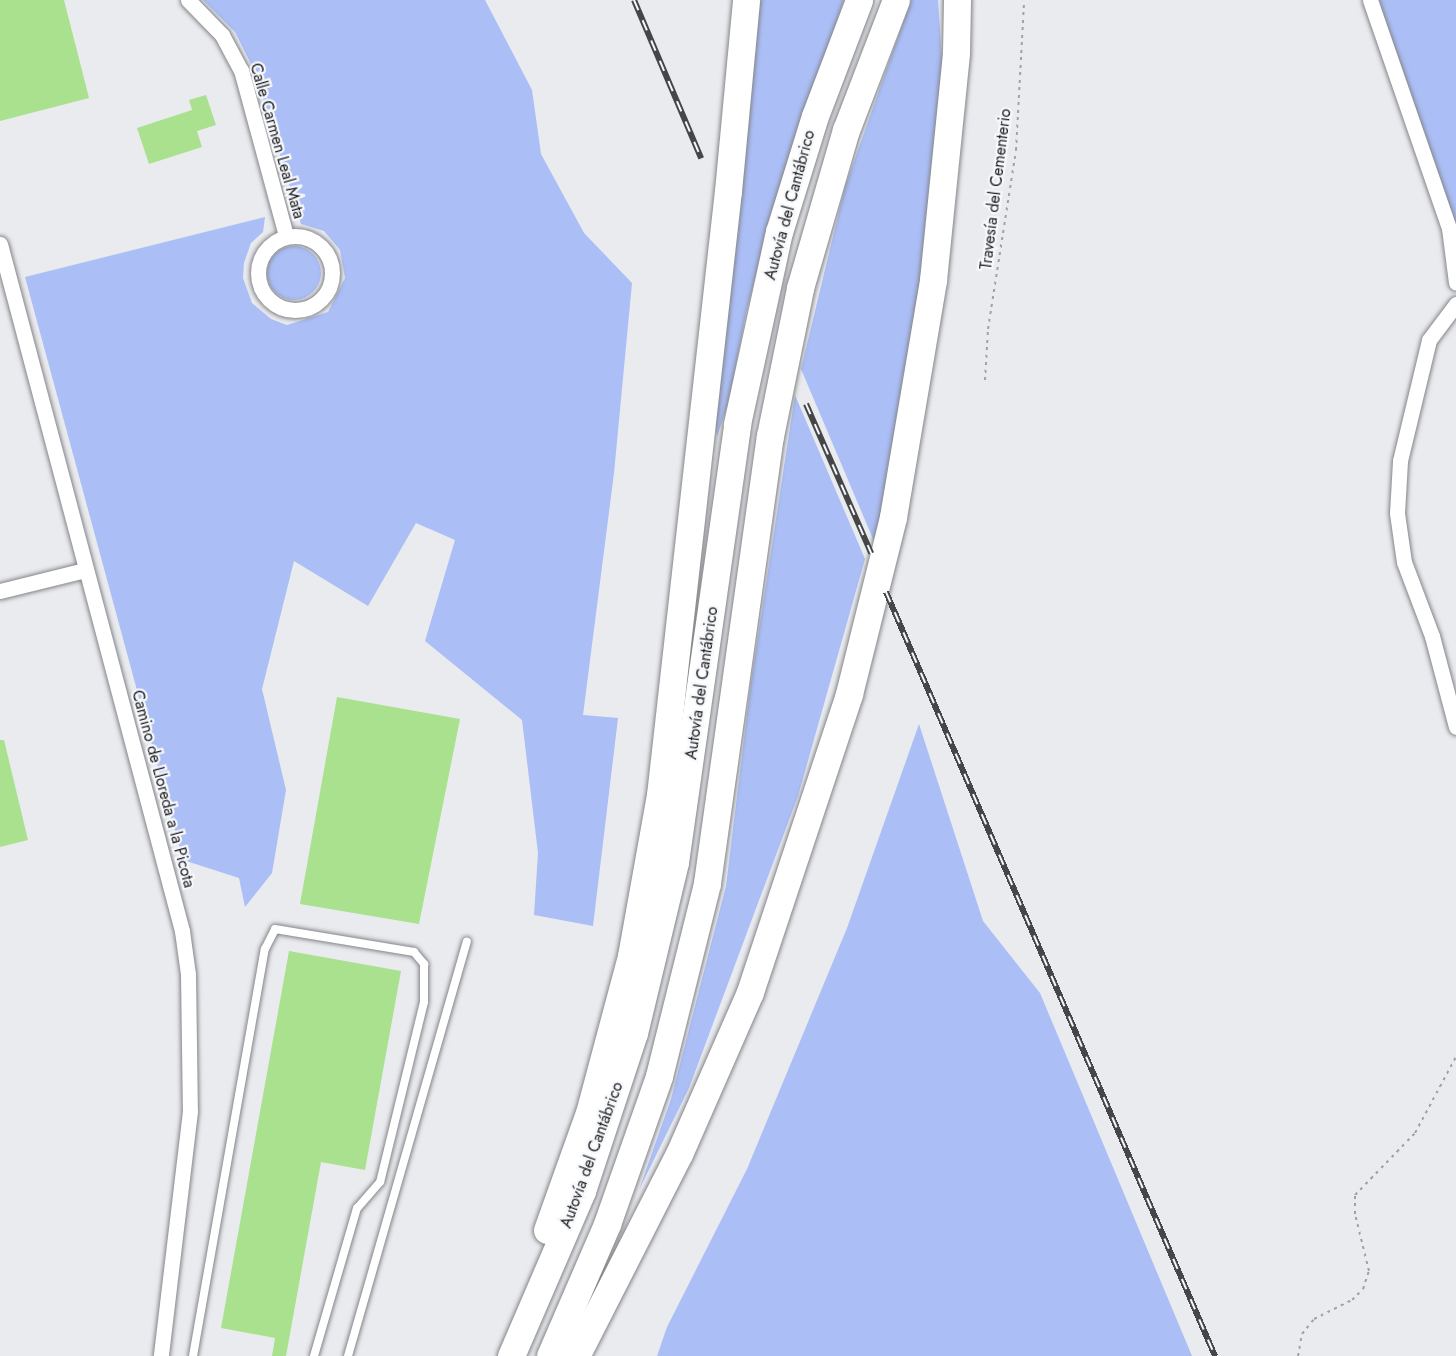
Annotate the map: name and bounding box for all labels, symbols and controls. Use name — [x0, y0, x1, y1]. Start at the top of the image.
street label: Calle Carmen Leal Mata — [246, 61, 308, 221]
street label: Travesía del Cementerio — [977, 107, 1015, 271]
street label: Autovía del Cantábrico — [761, 128, 819, 282]
street label: Autovía del Cantábrico — [682, 605, 722, 761]
street label: Camino de Lloreda a la Picota — [127, 688, 199, 890]
street label: Autovía del Cantábrico — [557, 1079, 627, 1231]

